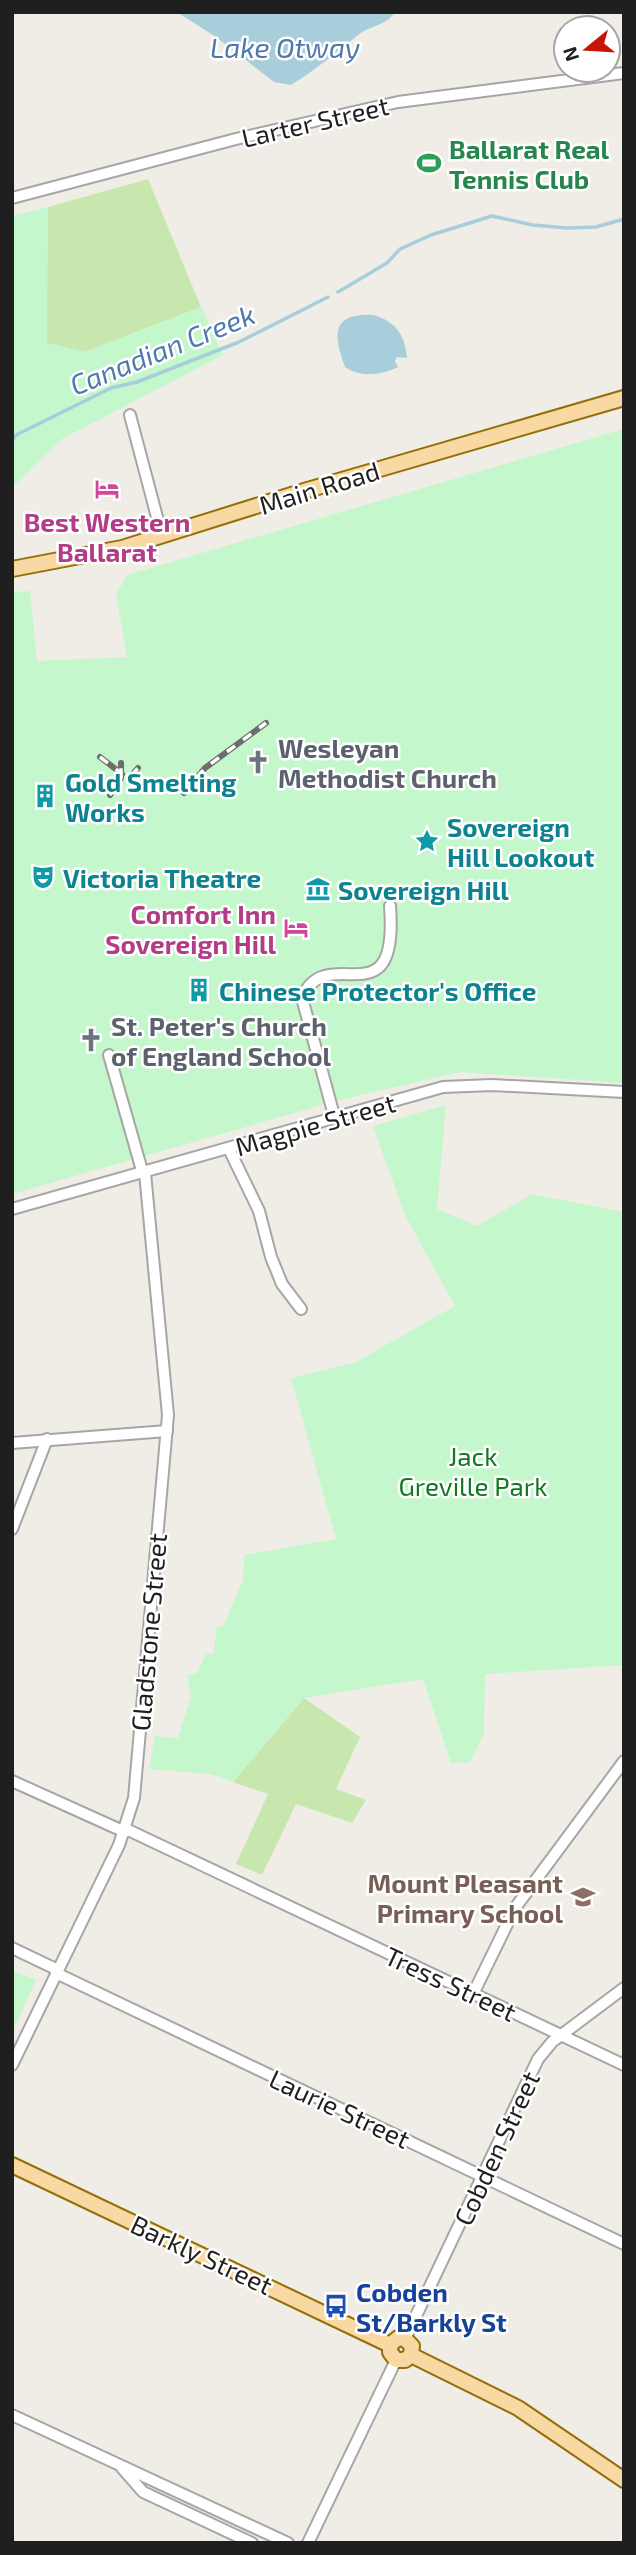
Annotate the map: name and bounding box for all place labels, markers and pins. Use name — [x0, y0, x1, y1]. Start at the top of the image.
place label: Ballarat Real Tennis Club — [449, 133, 610, 194]
sports icon: Ballarat Real Tennis Club — [415, 149, 443, 177]
hotel icon: Best Western Ballarat — [93, 475, 121, 503]
place label: Best Western Ballarat — [24, 506, 190, 567]
place label: Wesleyan Methodist Church — [278, 732, 497, 793]
church icon: Wesleyan Methodist Church — [244, 748, 272, 776]
place label: Gold Smelting Works — [65, 766, 236, 827]
building icon: Gold Smelting Works — [31, 782, 59, 810]
place label: Sovereign Hill Lookout — [447, 811, 595, 872]
place icon: Sovereign Hill Lookout — [413, 827, 441, 855]
place label: Victoria Theatre — [63, 862, 261, 893]
theatre icon: Victoria Theatre — [29, 863, 57, 891]
place label: Sovereign Hill — [338, 874, 509, 905]
museum icon: Sovereign Hill — [304, 875, 332, 903]
place label: Comfort Inn Sovereign Hill — [105, 898, 276, 959]
hotel icon: Comfort Inn Sovereign Hill — [282, 914, 310, 942]
place label: Chinese Protector's Office — [219, 975, 536, 1006]
building icon: Chinese Protector's Office — [185, 976, 213, 1004]
place label: St. Peter's Church of England School — [111, 1010, 332, 1071]
church icon: St. Peter's Church of England School — [77, 1026, 105, 1054]
place label: Mount Pleasant Primary School — [368, 1867, 563, 1929]
school or university icon: Mount Pleasant Primary School — [569, 1883, 597, 1911]
place label: Cobden St/Barkly St — [356, 2276, 507, 2338]
bus stop icon: Cobden St/Barkly St — [322, 2292, 350, 2320]

